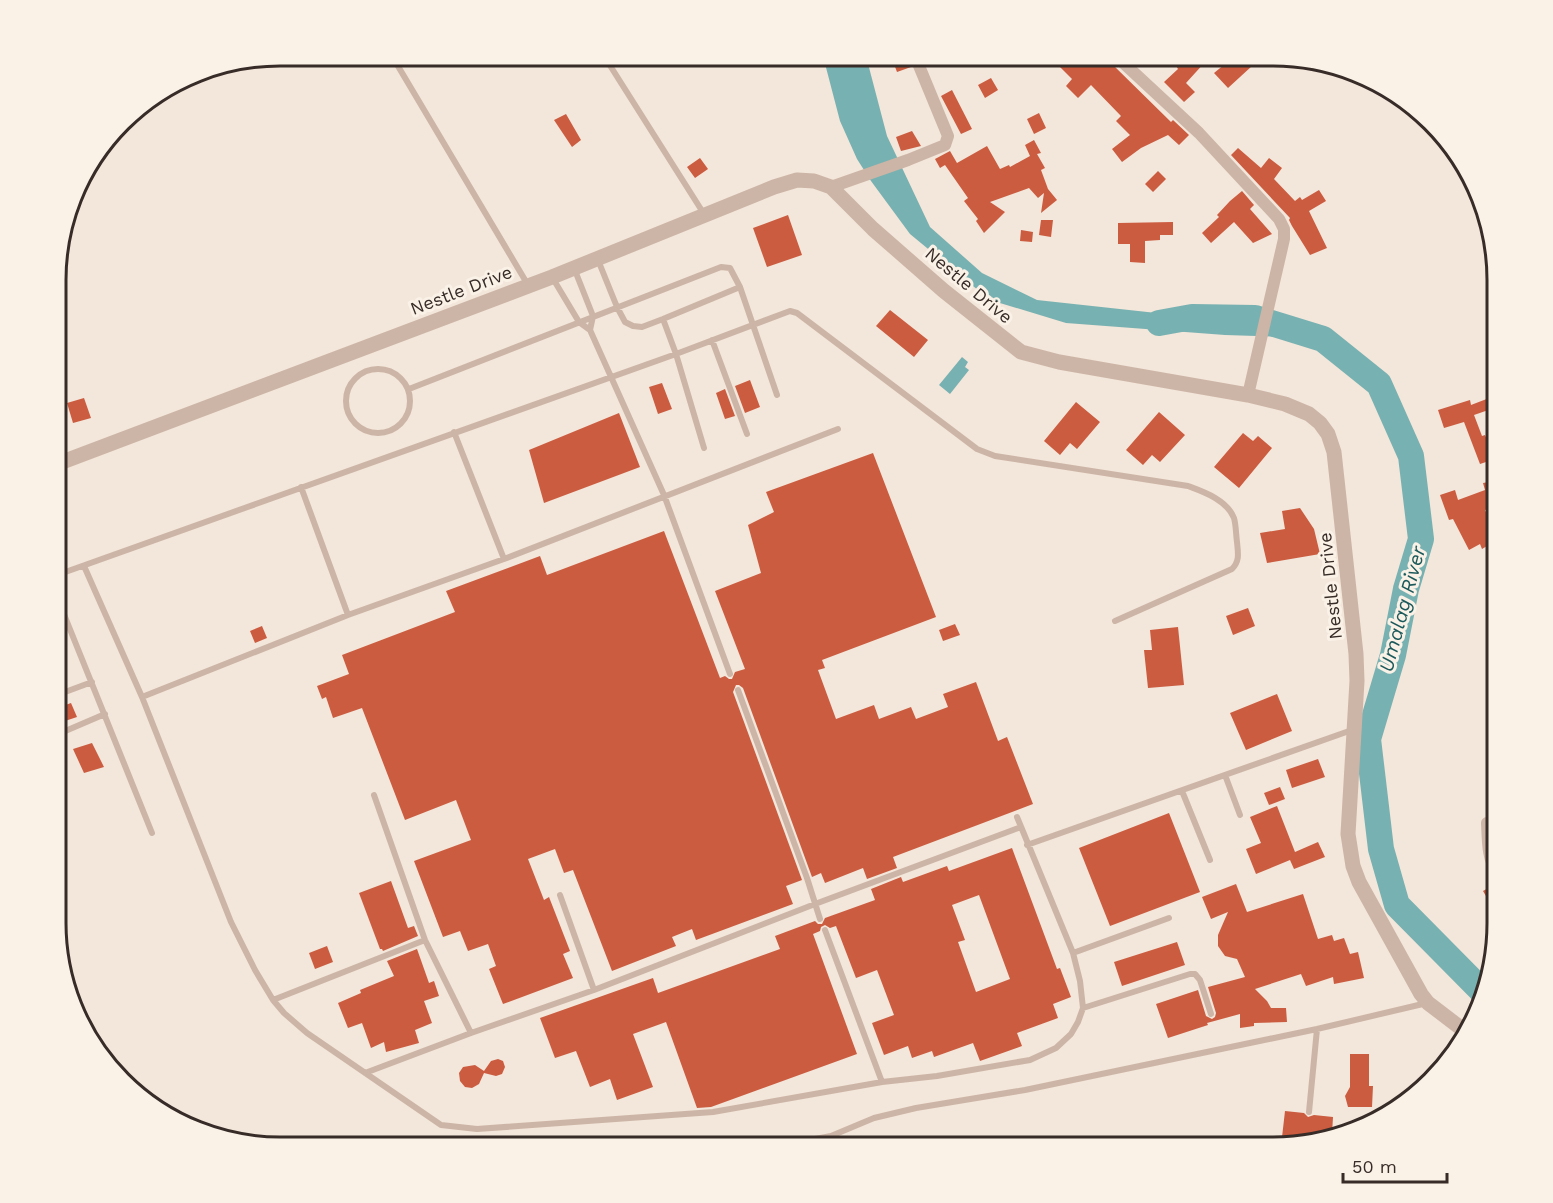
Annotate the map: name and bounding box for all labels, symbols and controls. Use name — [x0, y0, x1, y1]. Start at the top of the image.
street label: Nestle Drive — [921, 242, 1017, 328]
street label: Nestle Drive — [407, 261, 515, 319]
street label: Nestle Drive — [1314, 532, 1346, 640]
water label: Umalag River — [1374, 542, 1431, 674]
scale bar — [1343, 1146, 1446, 1184]
text: 50 m — [1352, 1156, 1397, 1177]

